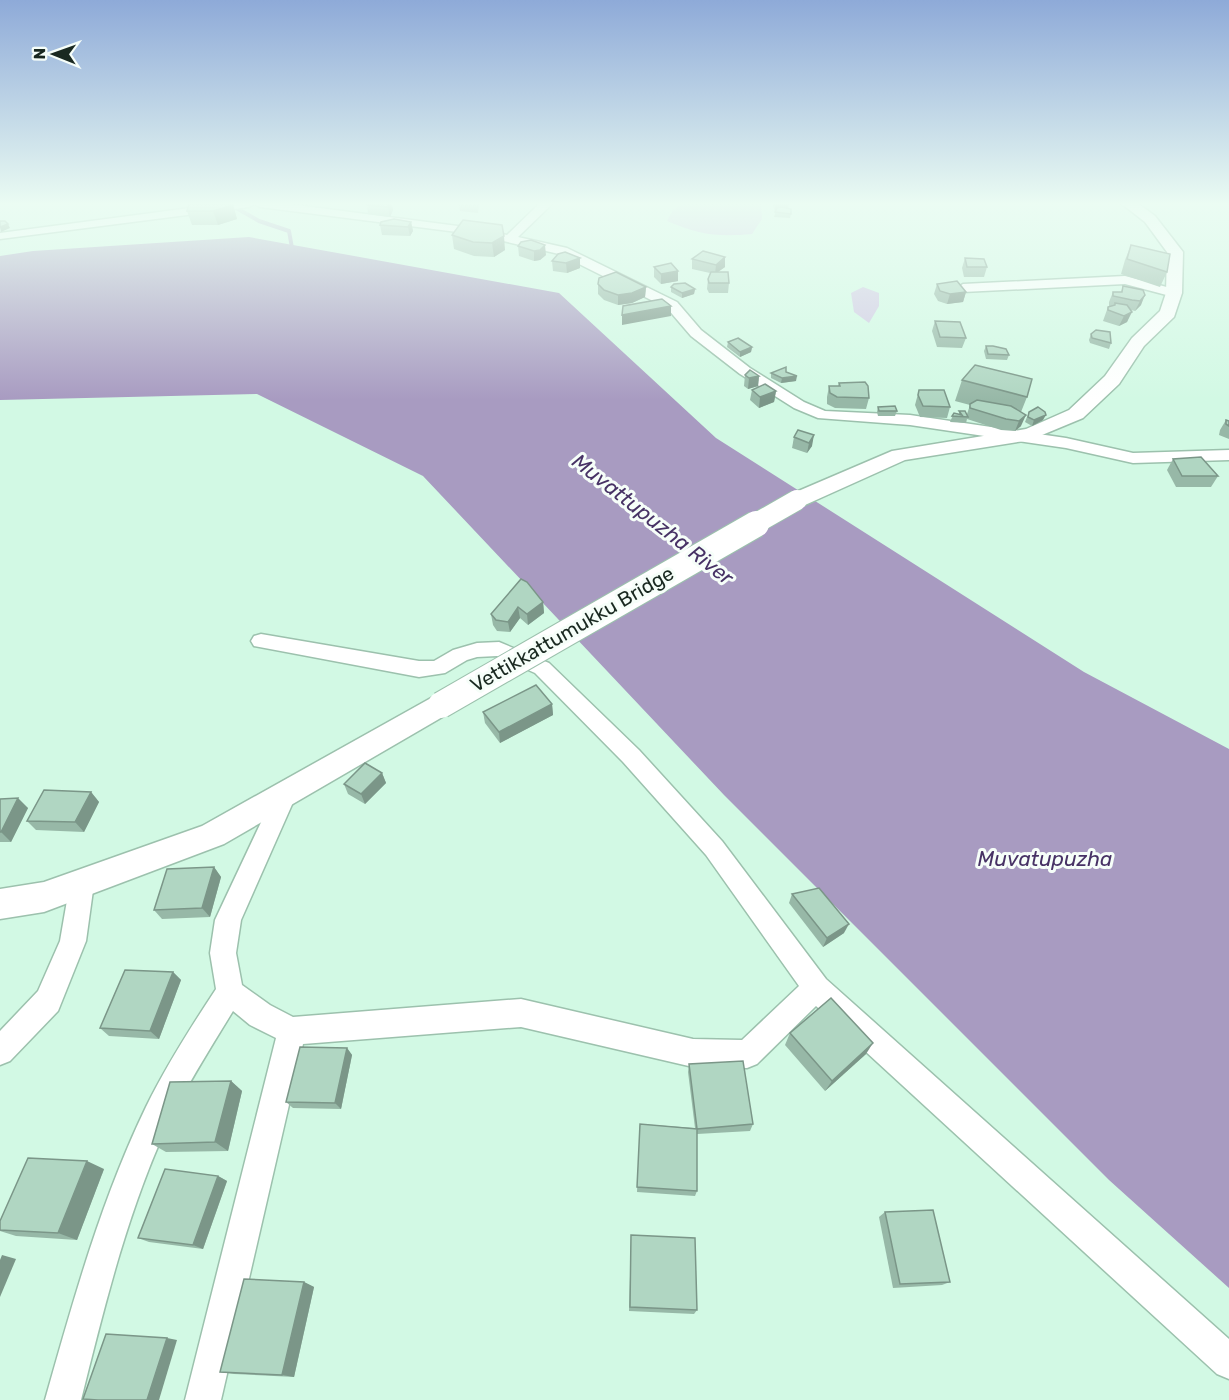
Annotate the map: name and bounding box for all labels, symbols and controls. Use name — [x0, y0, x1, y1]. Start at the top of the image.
north arrow — [24, 24, 84, 84]
text: N — [30, 48, 49, 60]
water label: Muvattupuzha River — [567, 448, 739, 590]
street label: Vettikkattumukku Bridge — [466, 561, 678, 697]
water label: Muvatupuzha — [978, 846, 1112, 871]

